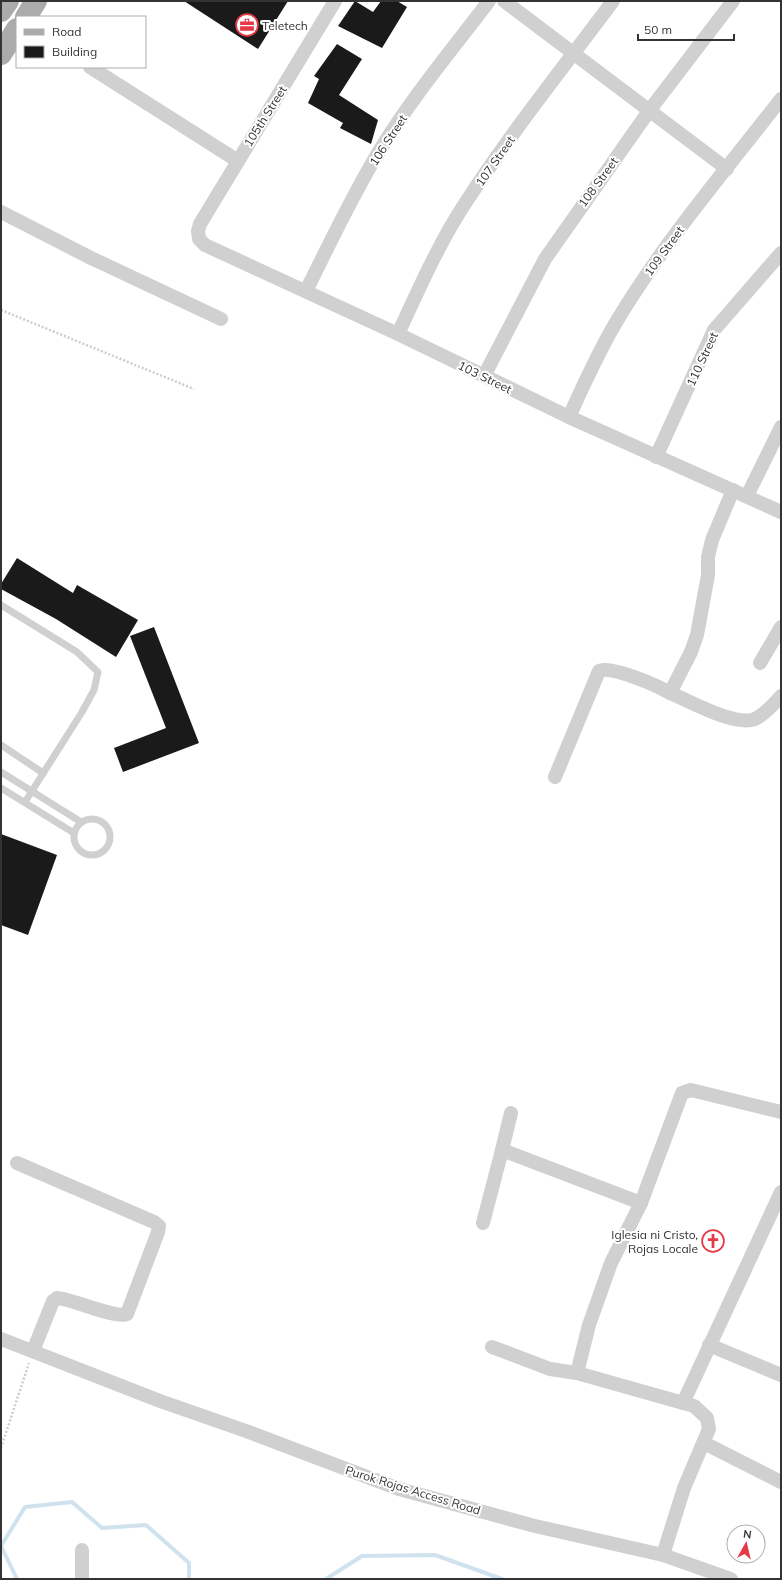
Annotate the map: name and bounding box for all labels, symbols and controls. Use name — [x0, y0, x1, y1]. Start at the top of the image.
office icon: Teletech — [234, 12, 260, 38]
legend — [16, 16, 146, 68]
scale bar — [638, 16, 734, 42]
place label: Teletech — [262, 18, 308, 33]
text: 50 m — [644, 22, 672, 37]
text: Road — [52, 24, 81, 39]
text: Building — [52, 44, 97, 59]
street label: 105th Street — [240, 83, 290, 149]
street label: 106 Street — [366, 112, 410, 168]
street label: 107 Street — [472, 133, 518, 189]
street label: 108 Street — [575, 154, 621, 210]
street label: 109 Street — [641, 223, 687, 279]
street label: 110 Street — [683, 330, 721, 388]
street label: 103 Street — [456, 358, 514, 396]
place label: Iglesia ni Cristo, Rojas Locale — [611, 1227, 698, 1256]
church icon: Iglesia ni Cristo, Rojas Locale — [700, 1228, 726, 1254]
street label: Purok Rojas Access Road — [344, 1462, 482, 1518]
north arrow — [726, 1524, 766, 1564]
text: N — [742, 1527, 752, 1542]

